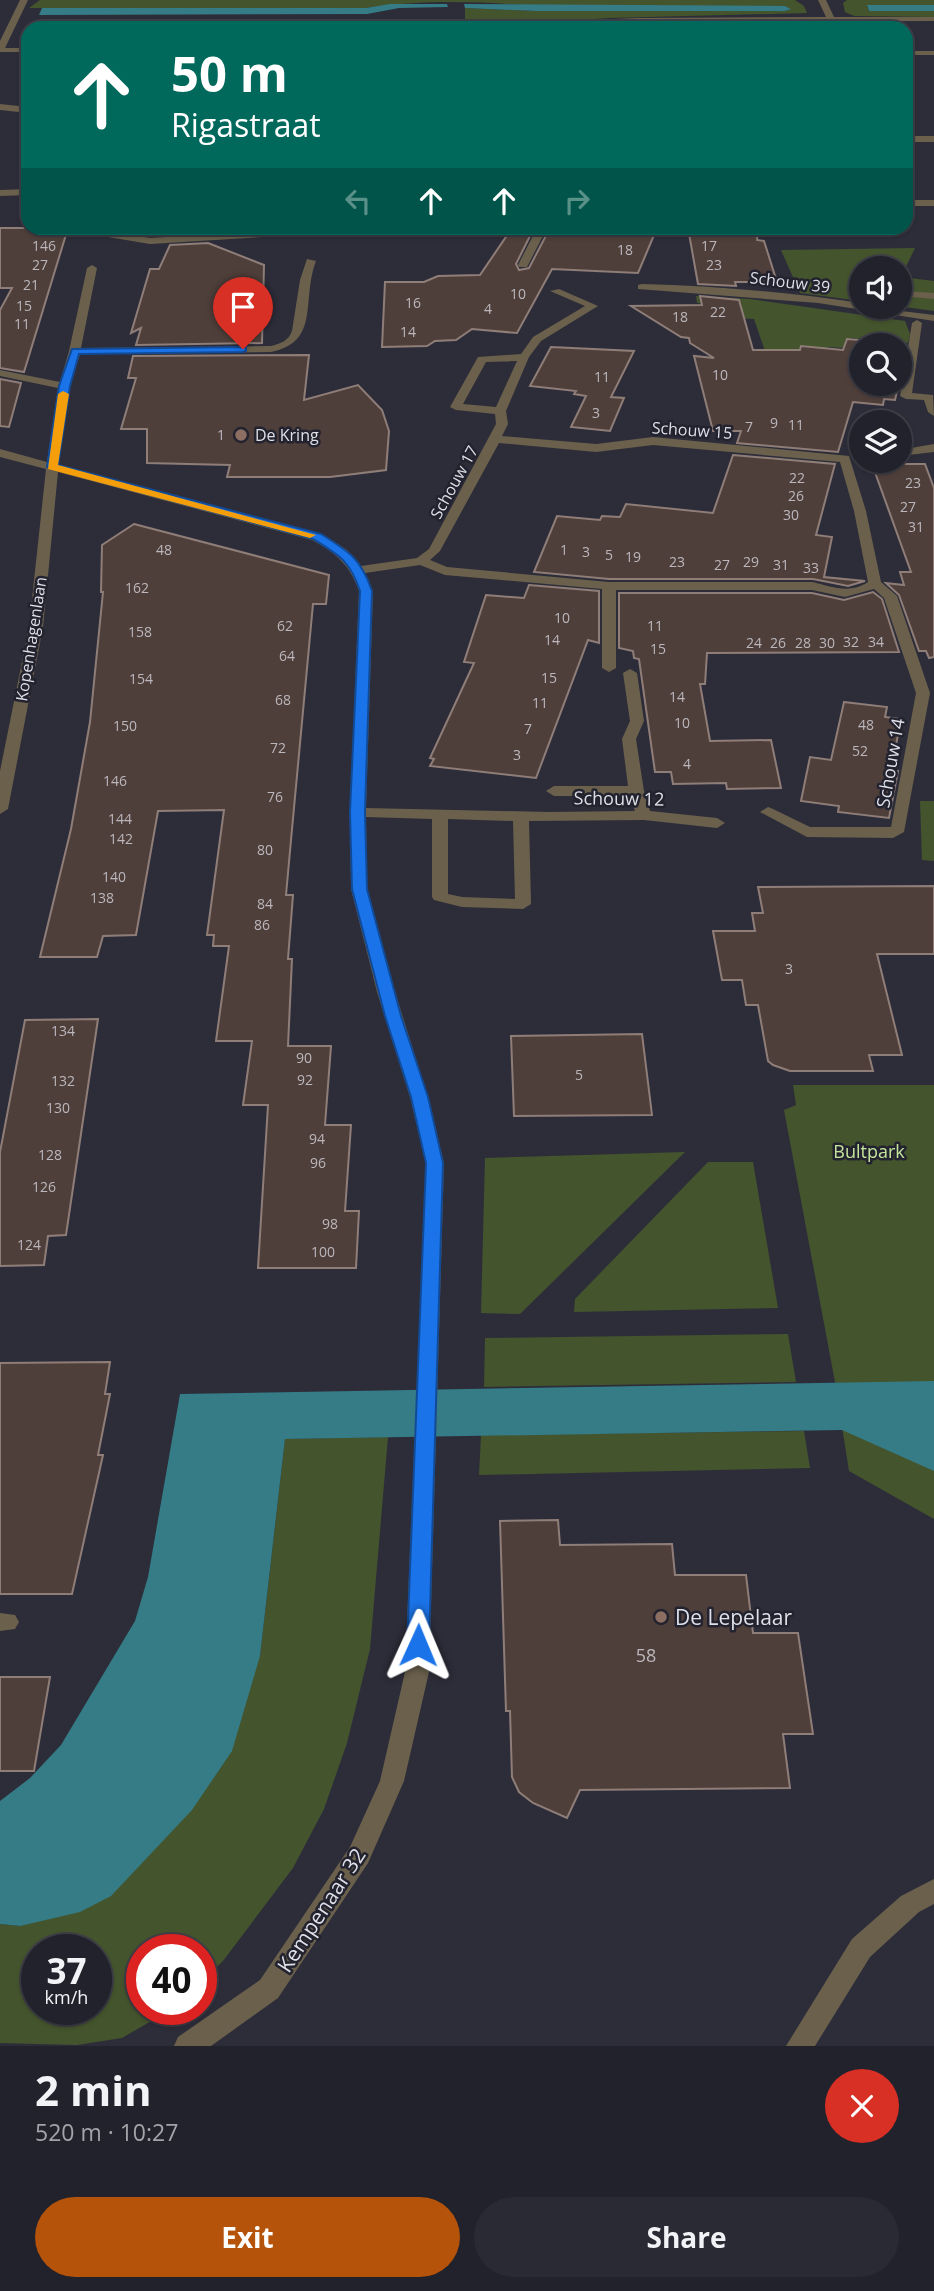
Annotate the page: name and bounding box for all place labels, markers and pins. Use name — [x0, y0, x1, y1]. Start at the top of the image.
pin — [213, 277, 273, 349]
place label: De Kring — [255, 424, 319, 446]
marker: De Kring — [233, 427, 249, 443]
place label: De Lepelaar — [675, 1603, 793, 1631]
marker: De Lepelaar — [653, 1609, 669, 1625]

